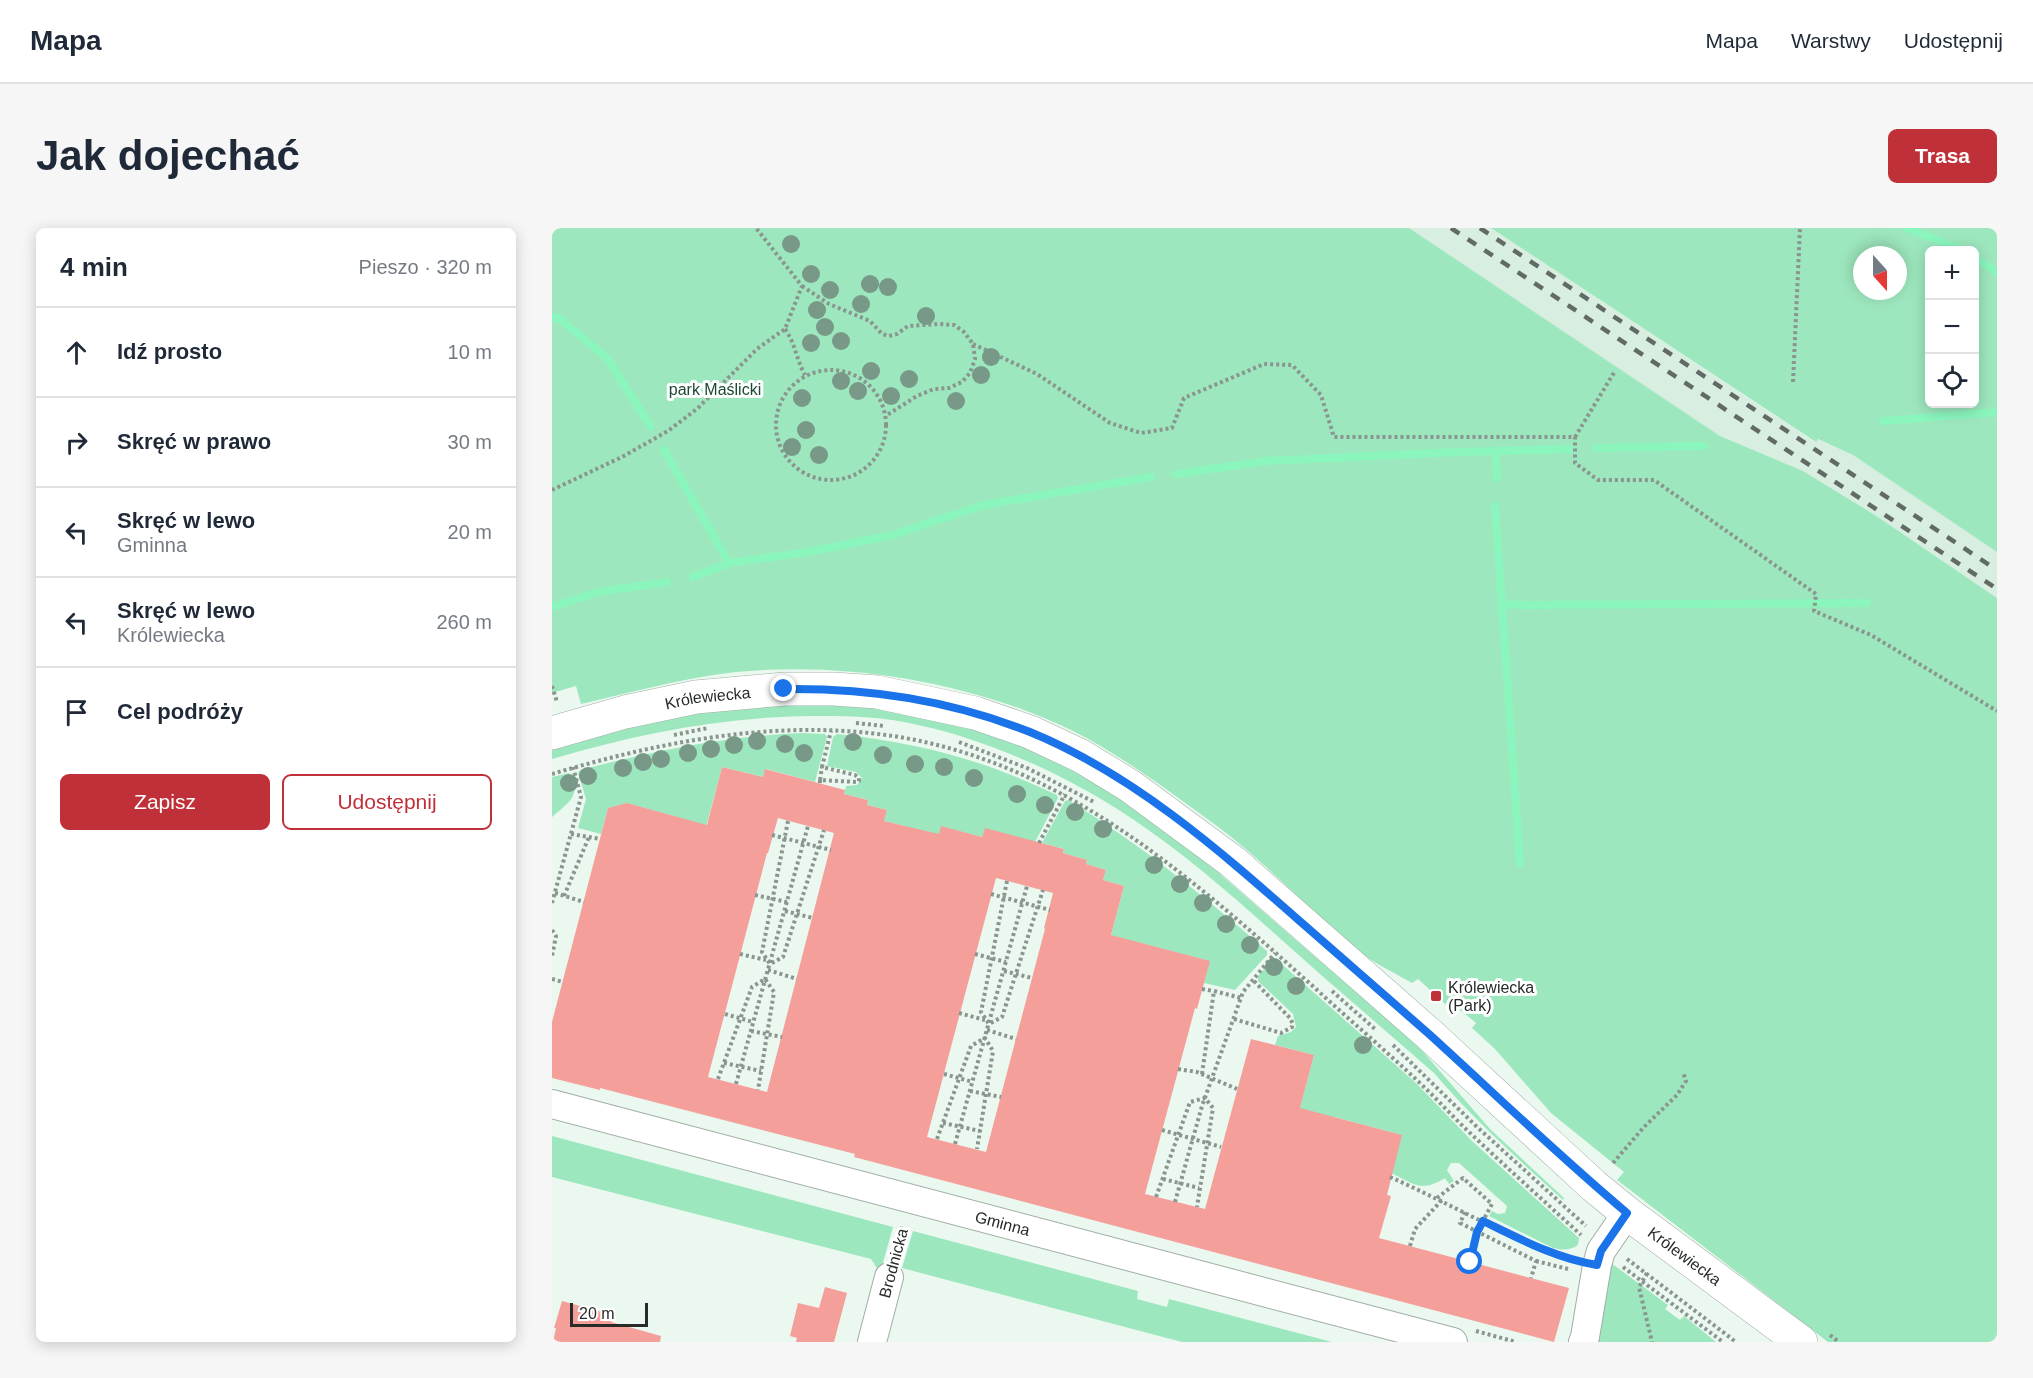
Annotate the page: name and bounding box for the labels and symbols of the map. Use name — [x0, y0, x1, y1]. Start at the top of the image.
north arrow — [1853, 246, 1907, 300]
park label: park Maślicki — [669, 381, 761, 398]
route end — [770, 675, 796, 701]
street label: Królewiecka — [663, 684, 751, 712]
place label: Królewiecka (Park) — [1448, 979, 1534, 1014]
marker: Królewiecka (Park) — [1429, 989, 1443, 1003]
street label: Gminna — [973, 1208, 1032, 1239]
street label: Królewiecka — [1645, 1224, 1724, 1289]
street label: Brodnicka — [876, 1226, 911, 1300]
route start — [1456, 1248, 1482, 1274]
scale bar — [570, 1300, 648, 1328]

